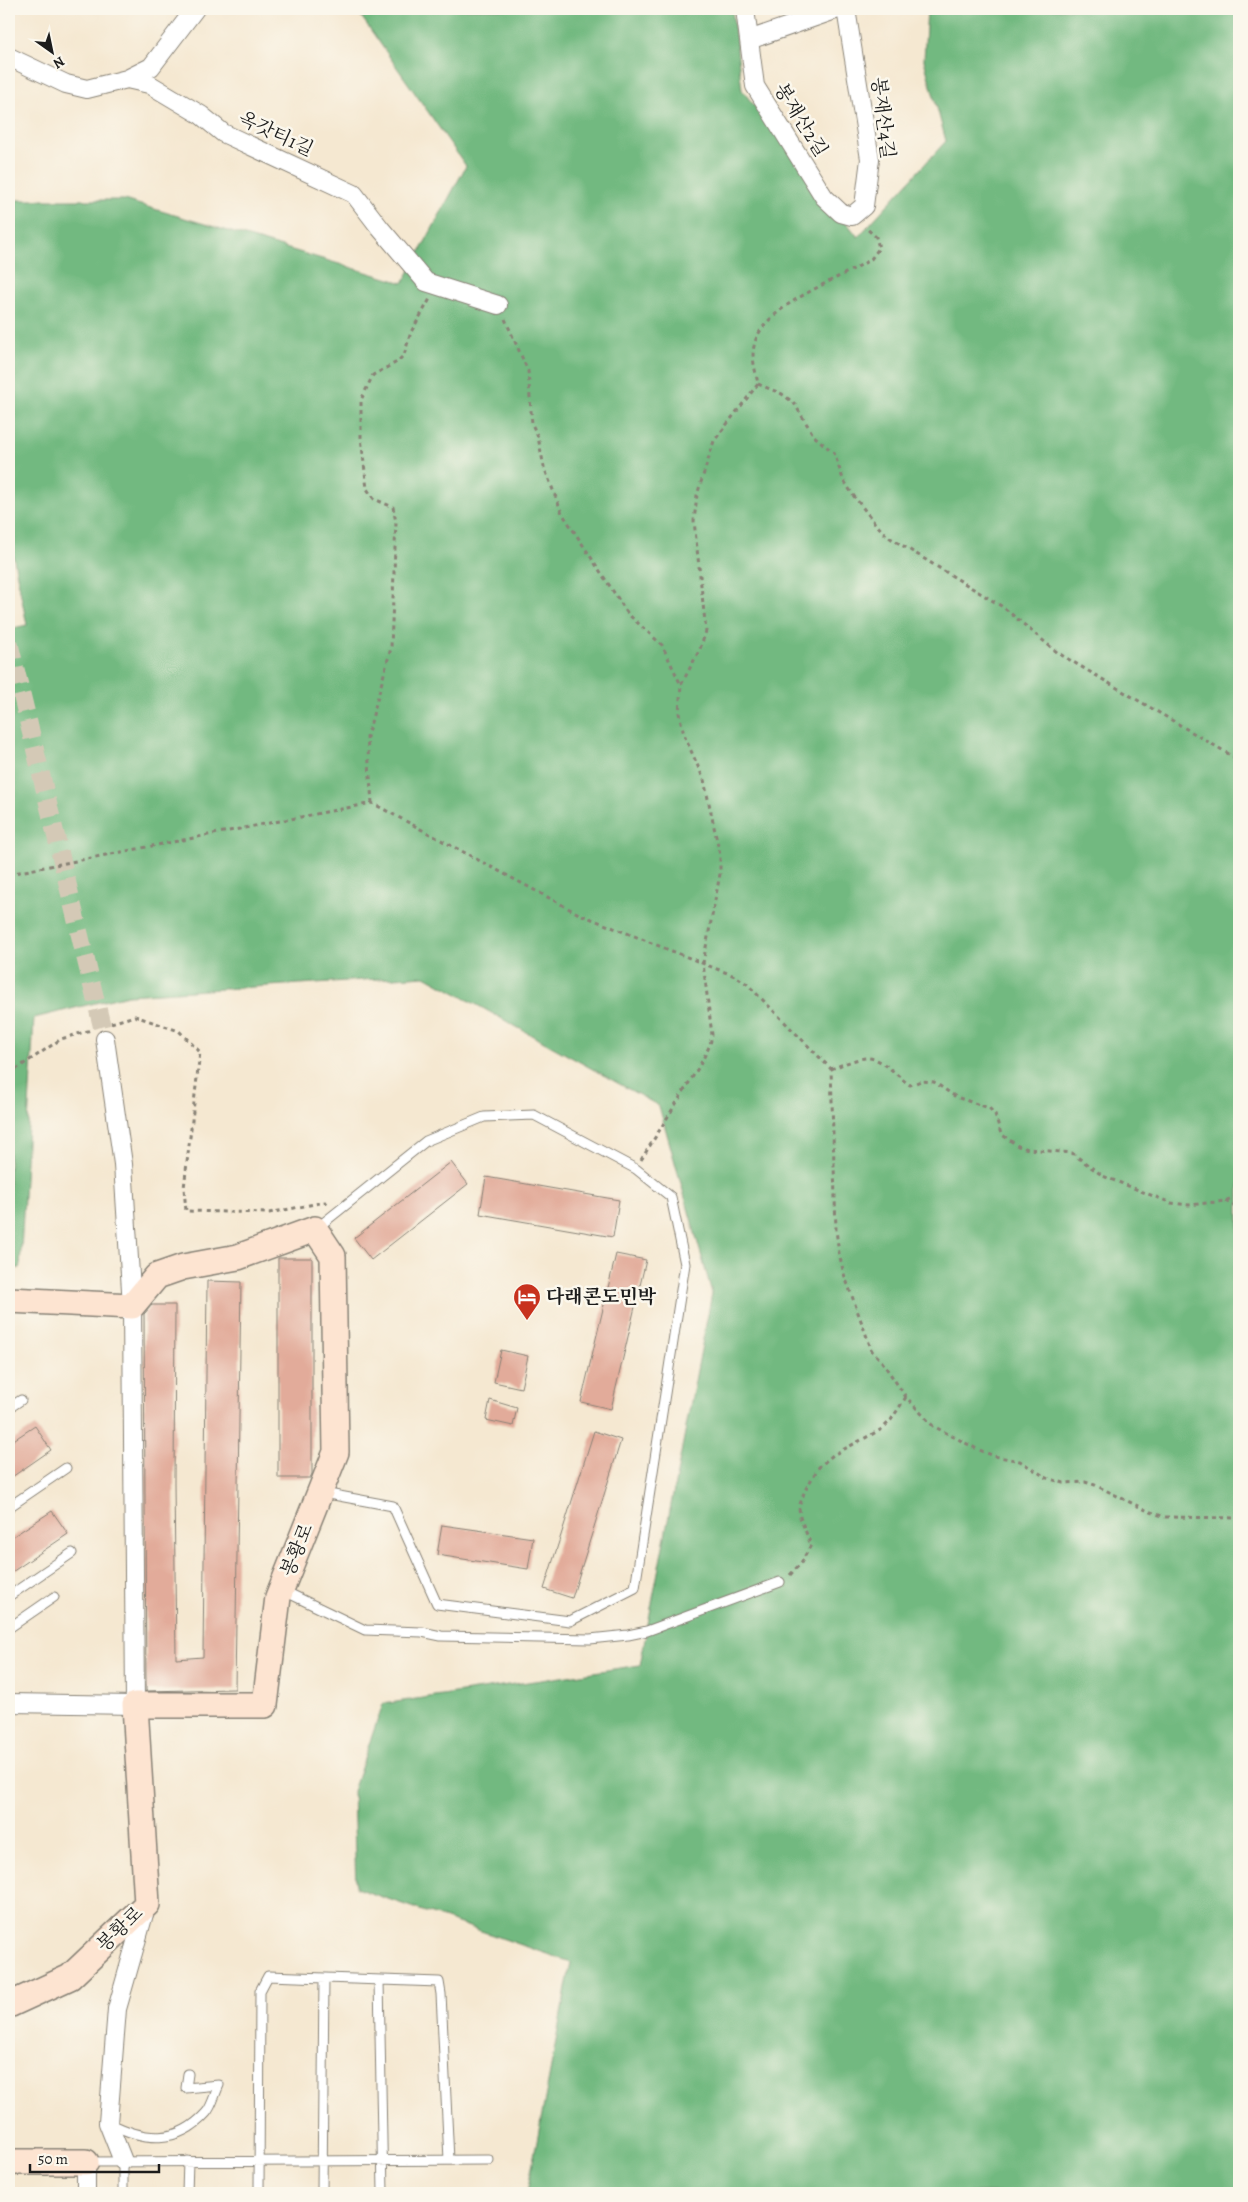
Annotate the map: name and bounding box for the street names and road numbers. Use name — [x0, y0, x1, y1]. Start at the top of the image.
street label: 봉재산4길 — [865, 76, 901, 160]
street label: 봉재산2길 — [768, 78, 834, 162]
street label: 옥갓티1길 — [234, 105, 318, 163]
street label: 봉황로 — [275, 1520, 319, 1580]
street label: 봉황로 — [91, 1901, 149, 1957]

